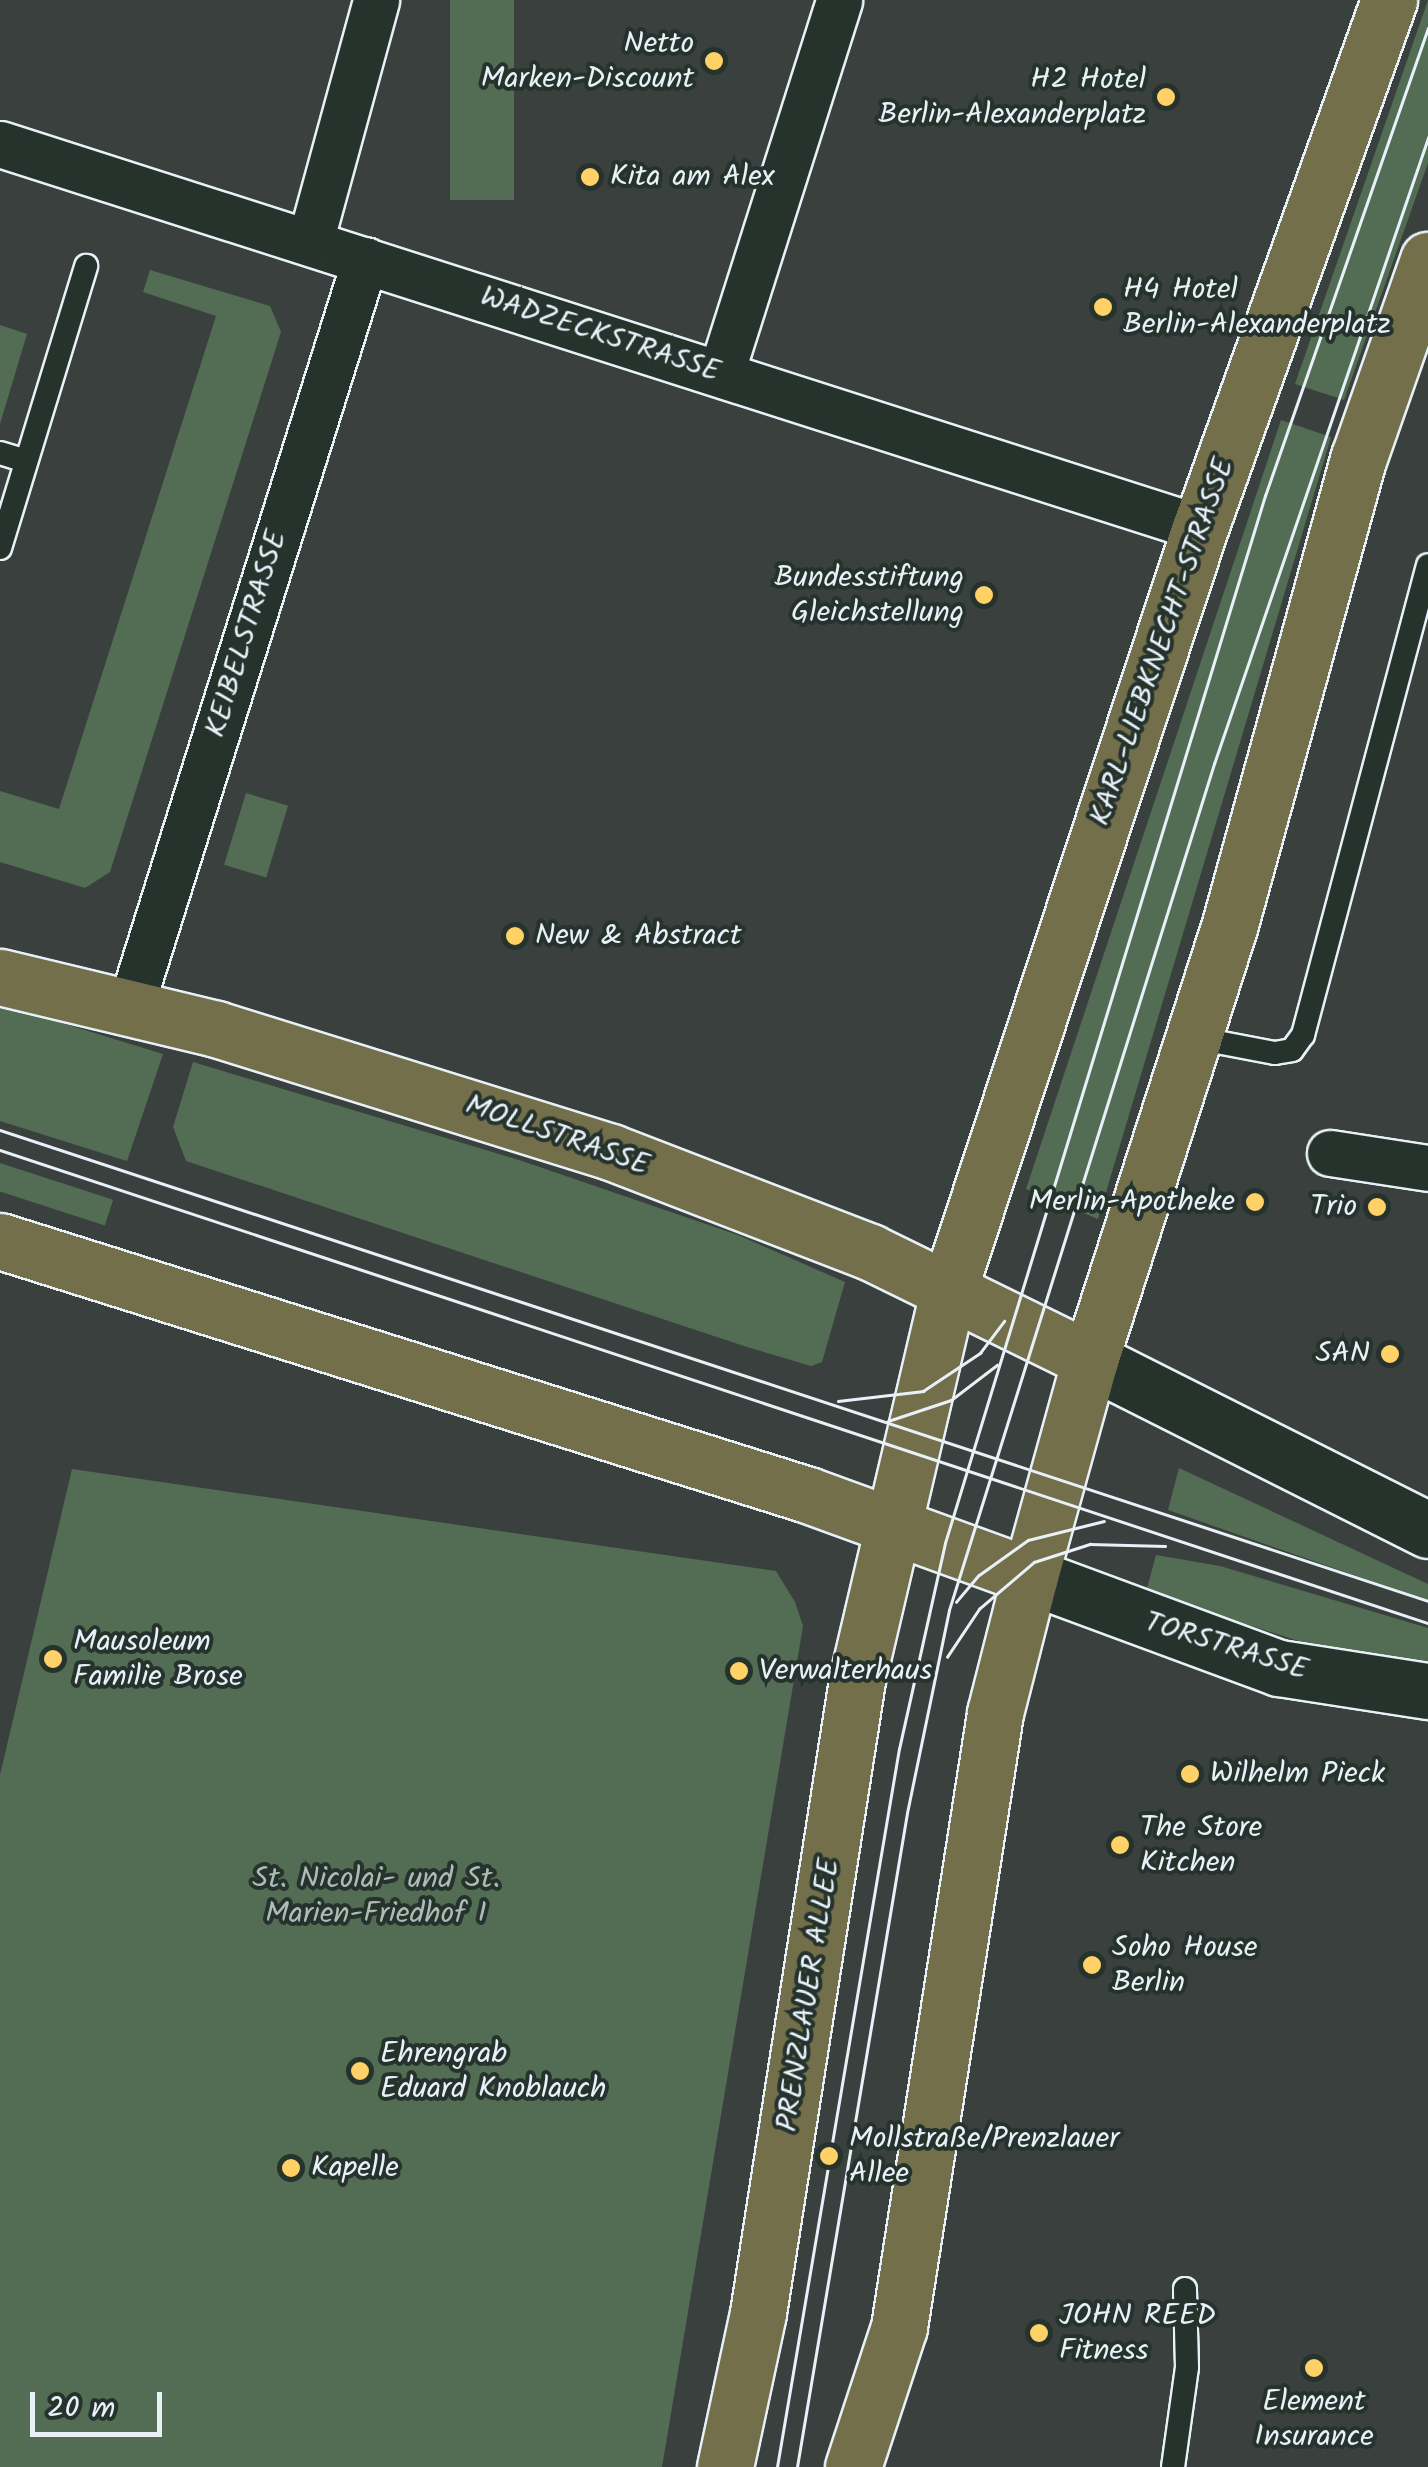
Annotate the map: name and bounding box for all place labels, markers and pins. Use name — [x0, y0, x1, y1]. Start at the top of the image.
place label: Netto Marken-Discount — [481, 26, 694, 96]
marker: Netto Marken-Discount — [703, 50, 725, 72]
place label: H2 Hotel Berlin-Alexanderplatz — [878, 62, 1146, 132]
marker: H2 Hotel Berlin-Alexanderplatz — [1155, 86, 1177, 108]
place label: Kita am Alex — [610, 159, 774, 195]
marker: Kita am Alex — [579, 166, 601, 188]
place label: H4 Hotel Berlin-Alexanderplatz — [1123, 272, 1391, 342]
marker: H4 Hotel Berlin-Alexanderplatz — [1092, 296, 1114, 318]
place label: Bundesstiftung Gleichstellung — [774, 560, 964, 630]
marker: Bundesstiftung Gleichstellung — [973, 584, 995, 606]
place label: New & Abstract — [535, 918, 742, 954]
marker: New & Abstract — [504, 925, 526, 947]
place label: Merlin-Apotheke — [1029, 1184, 1235, 1220]
place label: Trio — [1310, 1189, 1357, 1225]
marker: Merlin-Apotheke — [1244, 1191, 1266, 1213]
marker: Trio — [1366, 1196, 1388, 1218]
place label: SAN — [1316, 1336, 1370, 1372]
marker: SAN — [1379, 1343, 1401, 1365]
place label: Mausoleum Familie Brose — [73, 1624, 243, 1694]
marker: Mausoleum Familie Brose — [42, 1648, 64, 1670]
place label: Verwalterhaus — [759, 1653, 932, 1689]
marker: Verwalterhaus — [728, 1660, 750, 1682]
place label: Wilhelm Pieck — [1210, 1756, 1385, 1792]
marker: Wilhelm Pieck — [1179, 1763, 1201, 1785]
place label: The Store Kitchen — [1140, 1810, 1262, 1880]
marker: The Store Kitchen — [1109, 1834, 1131, 1856]
place label: Soho House Berlin — [1112, 1930, 1258, 2000]
marker: Soho House Berlin — [1081, 1954, 1103, 1976]
place label: Ehrengrab Eduard Knoblauch — [380, 2036, 606, 2106]
marker: Ehrengrab Eduard Knoblauch — [349, 2060, 371, 2082]
place label: Mollstraße/Prenzlauer Allee — [849, 2121, 1119, 2192]
marker: Mollstraße/Prenzlauer Allee — [818, 2145, 840, 2167]
place label: Kapelle — [311, 2150, 399, 2186]
marker: Kapelle — [280, 2157, 302, 2179]
place label: JOHN REED Fitness — [1059, 2298, 1216, 2368]
marker: JOHN REED Fitness — [1028, 2322, 1050, 2344]
marker: Element Insurance — [1303, 2357, 1325, 2379]
place label: Element Insurance — [1254, 2384, 1374, 2454]

